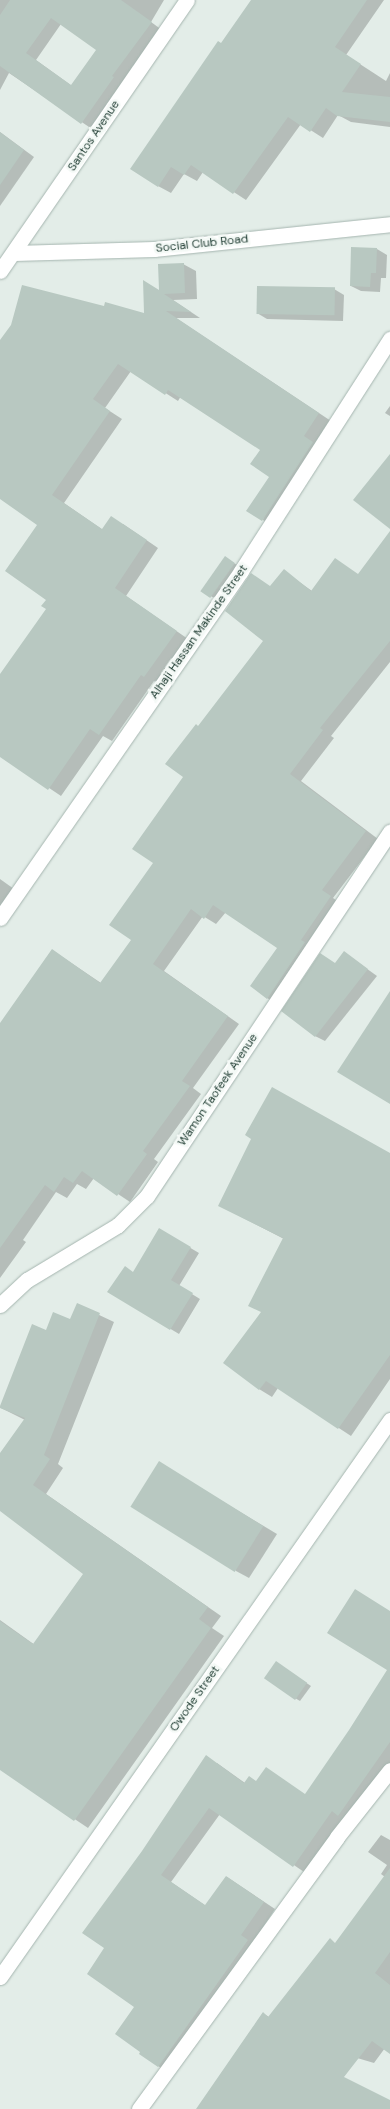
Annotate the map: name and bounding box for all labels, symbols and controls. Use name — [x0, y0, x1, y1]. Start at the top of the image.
street label: Santos Avenue — [65, 98, 123, 174]
street label: Social Club Road — [155, 232, 249, 256]
street label: Alhaji Hassan Makinde Street — [147, 562, 251, 702]
street label: Wamon Taofeek Avenue — [175, 1031, 261, 1149]
street label: Owode Street — [167, 1663, 223, 1735]

